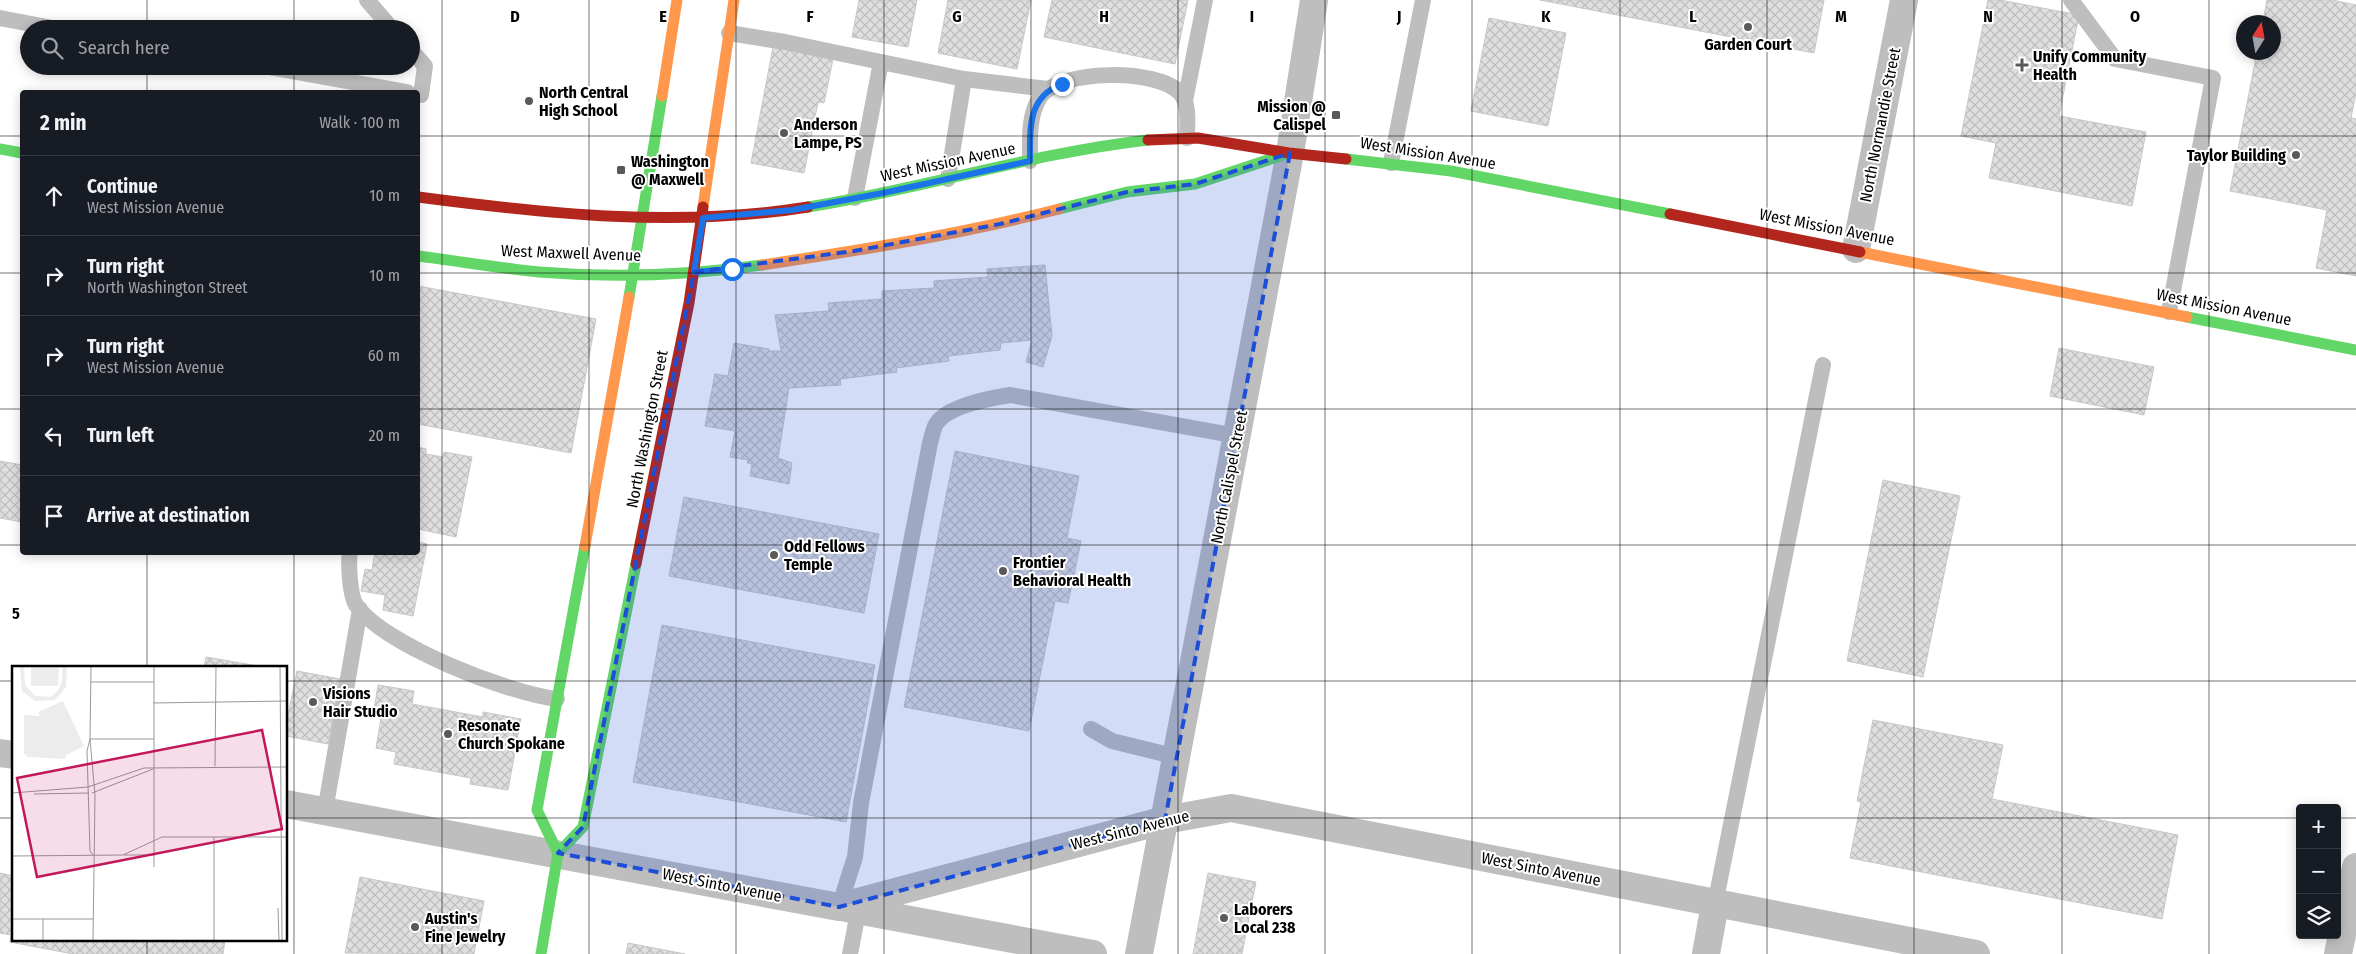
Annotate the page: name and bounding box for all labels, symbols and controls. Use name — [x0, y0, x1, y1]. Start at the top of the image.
text: D — [510, 7, 520, 26]
text: E — [659, 7, 667, 26]
text: F — [806, 7, 814, 26]
text: G — [952, 7, 962, 26]
text: H — [1099, 7, 1109, 26]
text: I — [1250, 7, 1254, 26]
text: J — [1396, 7, 1401, 26]
text: K — [1541, 7, 1551, 26]
text: L — [1689, 7, 1697, 26]
text: M — [1835, 7, 1847, 26]
text: N — [1983, 7, 1993, 26]
text: O — [2130, 7, 2140, 26]
north arrow — [2236, 15, 2281, 60]
search box — [20, 20, 420, 75]
marker: Garden Court — [1742, 21, 1754, 33]
icon: search — [38, 34, 66, 62]
place label: Garden Court — [1704, 35, 1792, 54]
text: Search here — [78, 36, 170, 59]
street label: North Normandie Street — [1856, 45, 1904, 204]
place label: Unify Community Health — [2033, 47, 2147, 84]
marker: Unify Community Health — [2015, 58, 2029, 72]
route end — [1051, 73, 1074, 96]
place label: North Central High School — [539, 83, 629, 120]
marker: North Central High School — [523, 95, 535, 107]
place label: Mission @ Calispel — [1257, 97, 1327, 134]
marker: Mission @ Calispel — [1330, 109, 1342, 121]
text: 2 min — [40, 110, 87, 136]
text: Walk · 100 m — [319, 113, 400, 132]
place label: Anderson Lampe, PS — [793, 115, 862, 152]
marker: Anderson Lampe, PS — [778, 127, 790, 139]
street label: West Mission Avenue — [1359, 133, 1497, 173]
street label: West Mission Avenue — [879, 138, 1017, 186]
place label: Taylor Building — [2187, 146, 2286, 165]
marker: Taylor Building — [2290, 149, 2302, 161]
place label: Washington @ Maxwell — [631, 152, 709, 189]
marker: Washington @ Maxwell — [615, 164, 627, 176]
text: Continue — [87, 175, 158, 198]
icon: ahead — [40, 182, 68, 210]
text: 10 m — [369, 186, 400, 205]
text: West Mission Avenue — [87, 198, 224, 217]
street label: West Mission Avenue — [1758, 205, 1896, 249]
street label: West Maxwell Avenue — [500, 241, 642, 265]
text: Turn right — [87, 255, 164, 278]
route start — [721, 258, 744, 281]
icon: right — [40, 262, 68, 290]
text: 10 m — [369, 266, 400, 285]
text: North Washington Street — [87, 278, 248, 297]
street label: West Mission Avenue — [2155, 285, 2293, 329]
text: Turn right — [87, 335, 164, 358]
icon: right — [40, 342, 68, 370]
text: 60 m — [368, 346, 400, 365]
street label: North Washington Street — [622, 348, 672, 510]
text: West Mission Avenue — [87, 358, 224, 377]
street label: North Calispel Street — [1207, 408, 1251, 545]
icon: left — [40, 422, 68, 450]
text: Turn left — [87, 424, 154, 447]
text: 20 m — [369, 426, 400, 445]
icon: arrive — [40, 502, 68, 530]
text: Arrive at destination — [87, 504, 250, 527]
place label: Odd Fellows Temple — [784, 537, 865, 574]
marker: Odd Fellows Temple — [768, 549, 780, 561]
place label: Frontier Behavioral Health — [1013, 553, 1131, 590]
marker: Frontier Behavioral Health — [997, 565, 1009, 577]
text: 5 — [12, 604, 20, 623]
inset map — [12, 666, 288, 942]
place label: Visions Hair Studio — [322, 684, 398, 721]
marker: Visions Hair Studio — [307, 696, 319, 708]
place label: Resonate Church Spokane — [458, 716, 565, 753]
marker: Resonate Church Spokane — [442, 728, 454, 740]
map controls — [2296, 804, 2341, 939]
button: + — [2296, 804, 2341, 849]
street label: West Sinto Avenue — [1069, 806, 1191, 854]
street label: West Sinto Avenue — [1480, 848, 1602, 890]
button: − — [2296, 849, 2341, 894]
street label: West Sinto Avenue — [661, 864, 783, 906]
button: layers — [2296, 894, 2341, 939]
place label: Laborers Local 238 — [1234, 900, 1296, 937]
place label: Austin's Fine Jewelry — [424, 909, 506, 946]
marker: Laborers Local 238 — [1218, 912, 1230, 924]
marker: Austin's Fine Jewelry — [409, 921, 421, 933]

